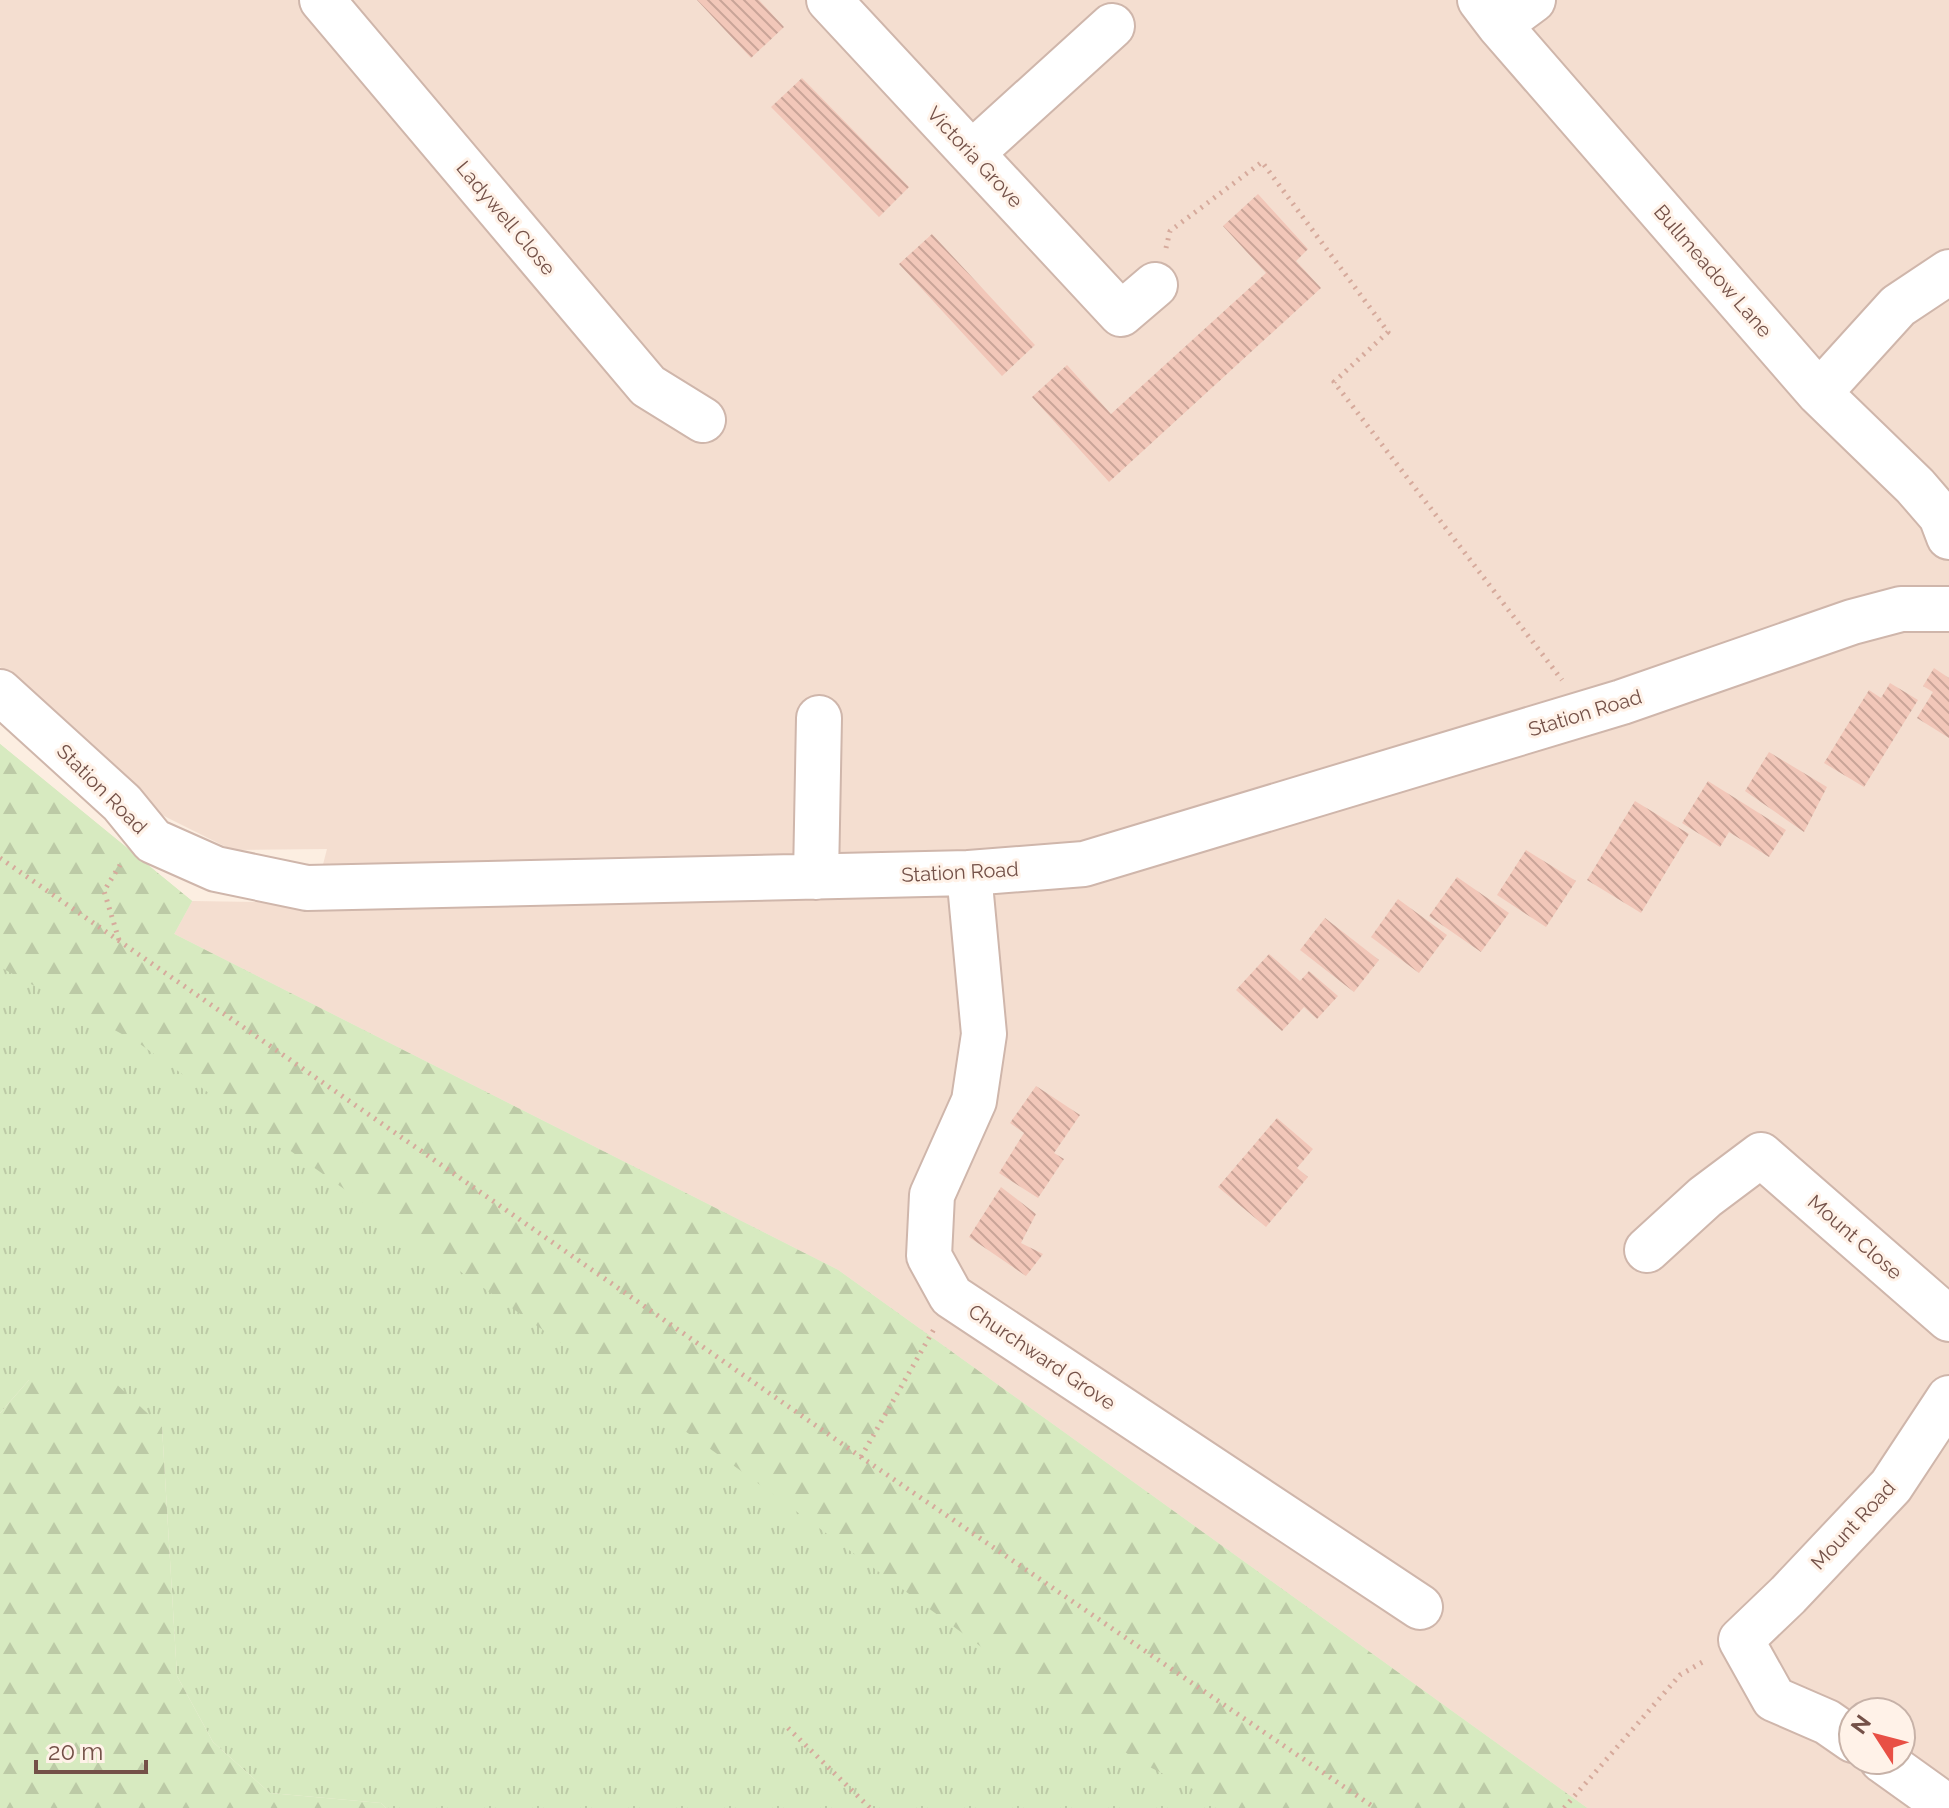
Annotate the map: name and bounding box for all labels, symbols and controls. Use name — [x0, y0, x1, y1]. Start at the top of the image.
street label: Victoria Grove — [922, 102, 1028, 213]
street label: Ladywell Close — [451, 156, 561, 280]
street label: Bullmeadow Lane — [1649, 200, 1777, 342]
street label: Station Road — [1525, 684, 1645, 742]
street label: Station Road — [52, 739, 152, 839]
street label: Station Road — [901, 857, 1019, 887]
street label: Mount Close — [1803, 1190, 1907, 1285]
street label: Churchward Grove — [964, 1299, 1120, 1415]
street label: Mount Road — [1806, 1476, 1900, 1574]
north arrow — [1837, 1696, 1917, 1776]
text: N — [1845, 1710, 1876, 1739]
scale bar — [36, 1724, 146, 1774]
text: 20 m — [48, 1737, 103, 1766]

